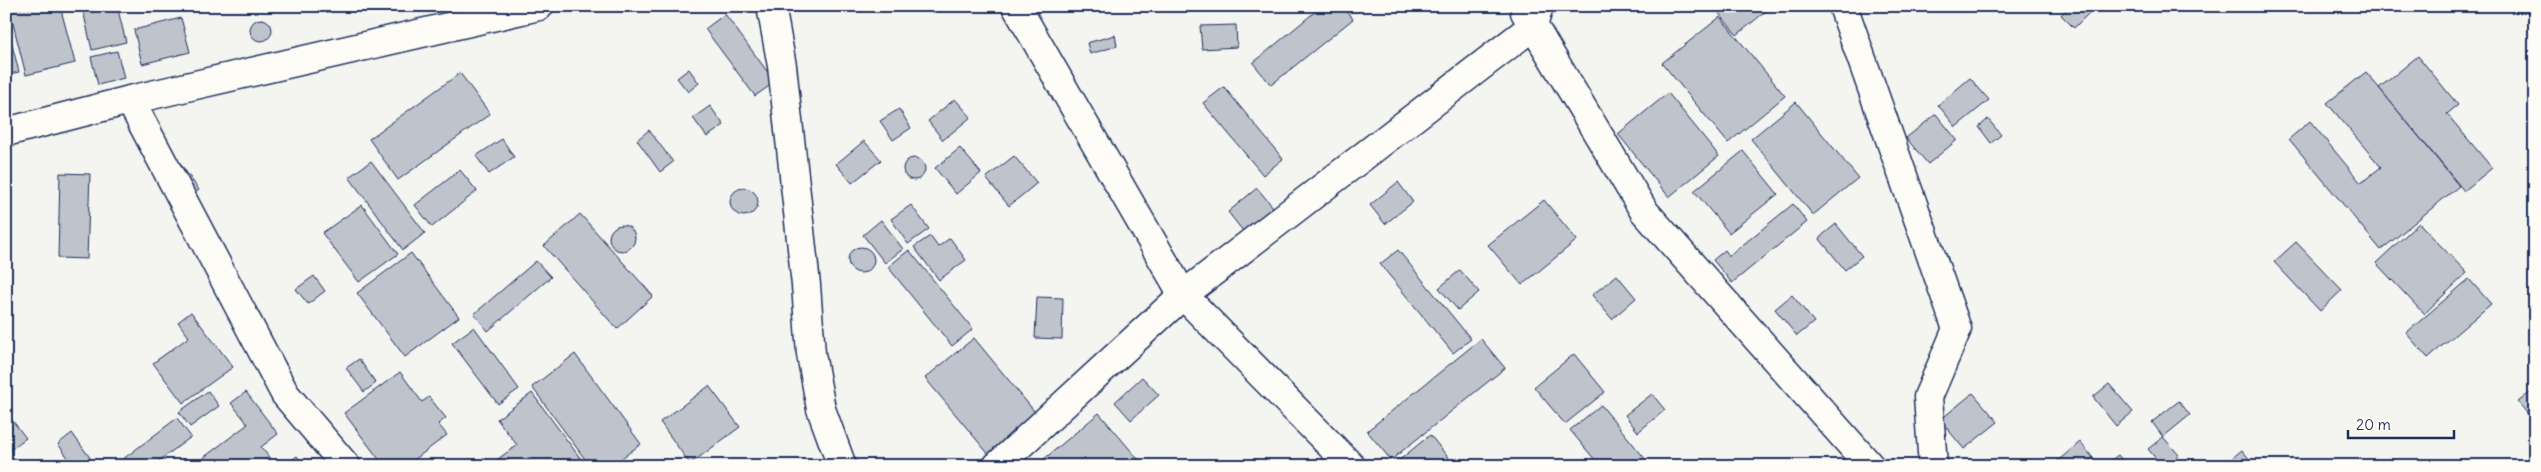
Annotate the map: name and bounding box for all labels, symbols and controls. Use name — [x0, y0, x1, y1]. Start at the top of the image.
scale bar — [2348, 407, 2455, 439]
text: 20 m — [2356, 415, 2391, 434]

